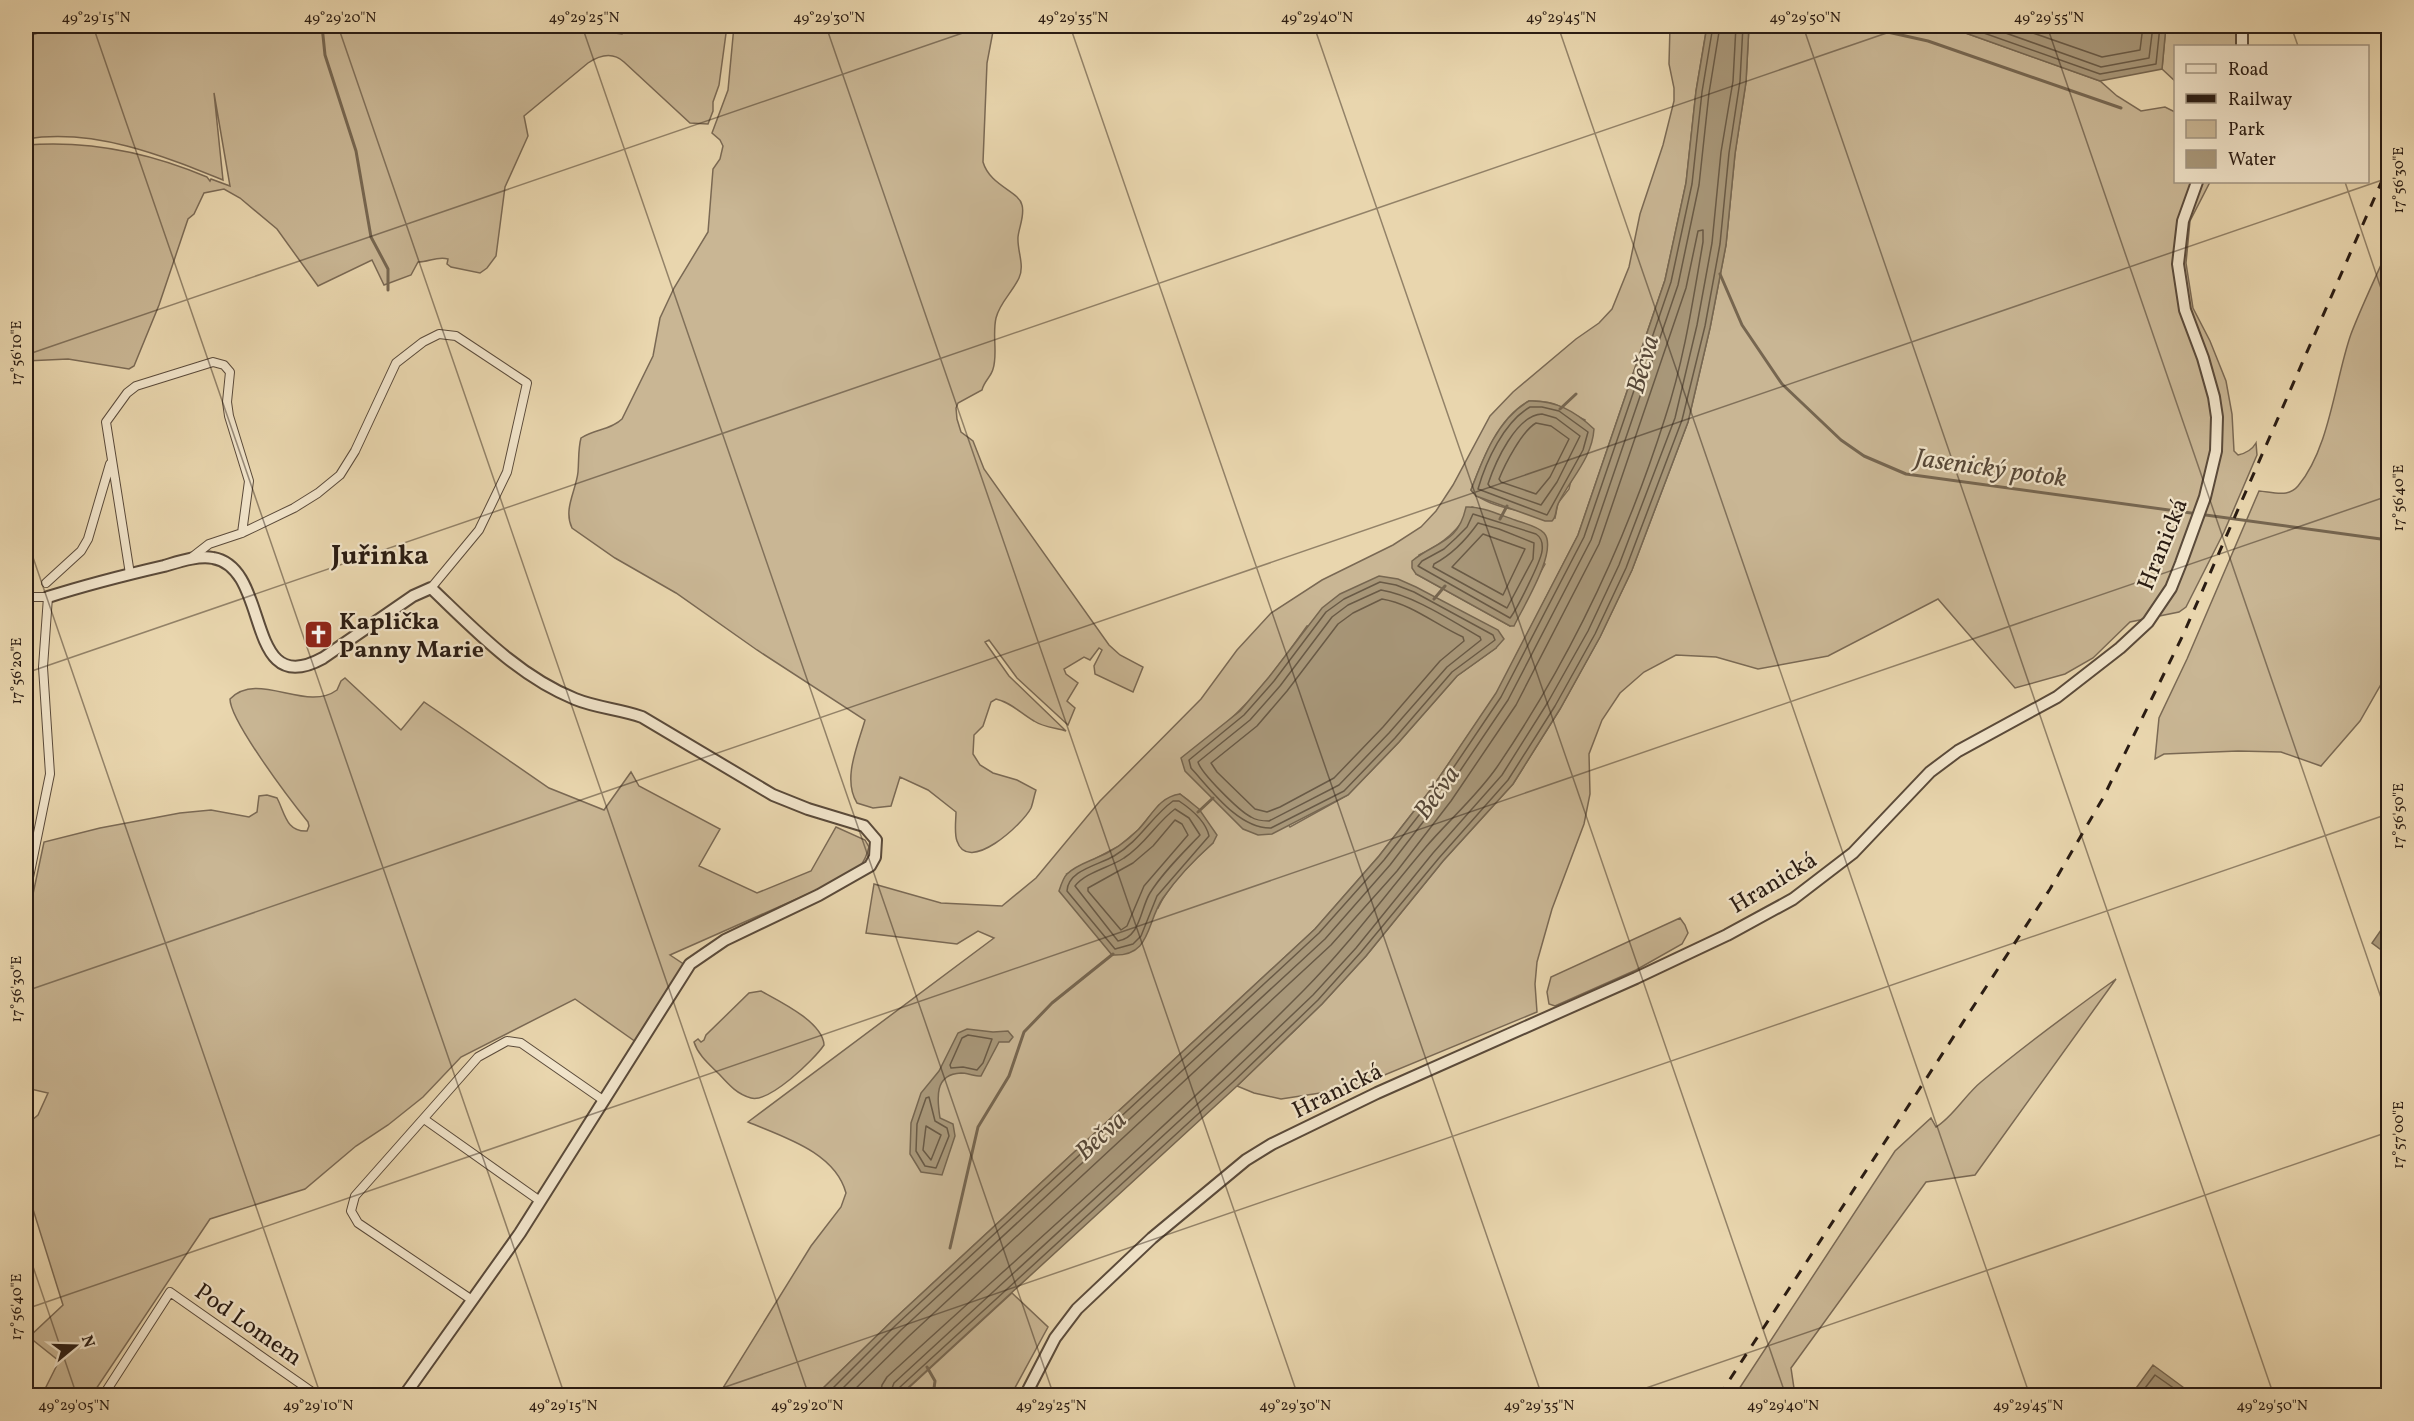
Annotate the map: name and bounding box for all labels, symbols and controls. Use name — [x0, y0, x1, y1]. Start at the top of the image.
text: 49°29'15"N — [61, 8, 131, 29]
text: 49°29'20"N — [304, 8, 376, 29]
text: 49°29'25"N — [548, 8, 620, 29]
text: 49°29'30"N — [793, 8, 865, 29]
text: 49°29'35"N — [1038, 8, 1109, 29]
text: 49°29'40"N — [1281, 8, 1353, 29]
text: 49°29'45"N — [1526, 8, 1596, 29]
text: 49°29'50"N — [1769, 8, 1841, 29]
text: 49°29'55"N — [2014, 8, 2084, 29]
legend — [2174, 45, 2369, 183]
text: Road — [2228, 58, 2269, 83]
text: Railway — [2228, 88, 2292, 113]
text: Park — [2228, 118, 2265, 143]
text: 17°56'30"E — [2389, 147, 2410, 213]
text: Water — [2228, 148, 2276, 173]
text: 17°56'10"E — [7, 320, 28, 386]
water label: Bečva — [1619, 331, 1669, 398]
water label: Jasenický potok — [1910, 440, 2069, 497]
text: 17°56'40"E — [2389, 465, 2410, 531]
street label: Hranická — [2130, 494, 2198, 596]
district label: Juřinka — [330, 538, 429, 576]
place label: Kaplička Panny Marie — [339, 606, 484, 668]
church icon: Kaplička Panny Marie — [302, 619, 334, 651]
text: 17°56'20"E — [7, 637, 28, 705]
water label: Bečva — [1406, 759, 1469, 828]
text: 17°56'50"E — [2389, 783, 2410, 849]
street label: Hranická — [1724, 844, 1824, 923]
text: 17°56'30"E — [7, 956, 28, 1022]
street label: Hranická — [1287, 1055, 1389, 1128]
text: 17°57'00"E — [2389, 1101, 2410, 1169]
water label: Bečva — [1068, 1103, 1135, 1170]
text: 17°56'40"E — [7, 1274, 28, 1340]
street label: Pod Lomem — [187, 1276, 309, 1375]
north arrow — [45, 1316, 105, 1376]
text: N — [75, 1333, 100, 1351]
text: 49°29'05"N — [38, 1396, 110, 1417]
text: 49°29'10"N — [283, 1396, 353, 1417]
text: 49°29'15"N — [528, 1396, 598, 1417]
text: 49°29'20"N — [771, 1396, 843, 1417]
text: 49°29'25"N — [1015, 1396, 1087, 1417]
text: 49°29'30"N — [1259, 1396, 1331, 1417]
text: 49°29'35"N — [1504, 1396, 1575, 1417]
text: 49°29'40"N — [1747, 1396, 1819, 1417]
text: 49°29'45"N — [1993, 1396, 2063, 1417]
text: 49°29'50"N — [2236, 1396, 2308, 1417]

